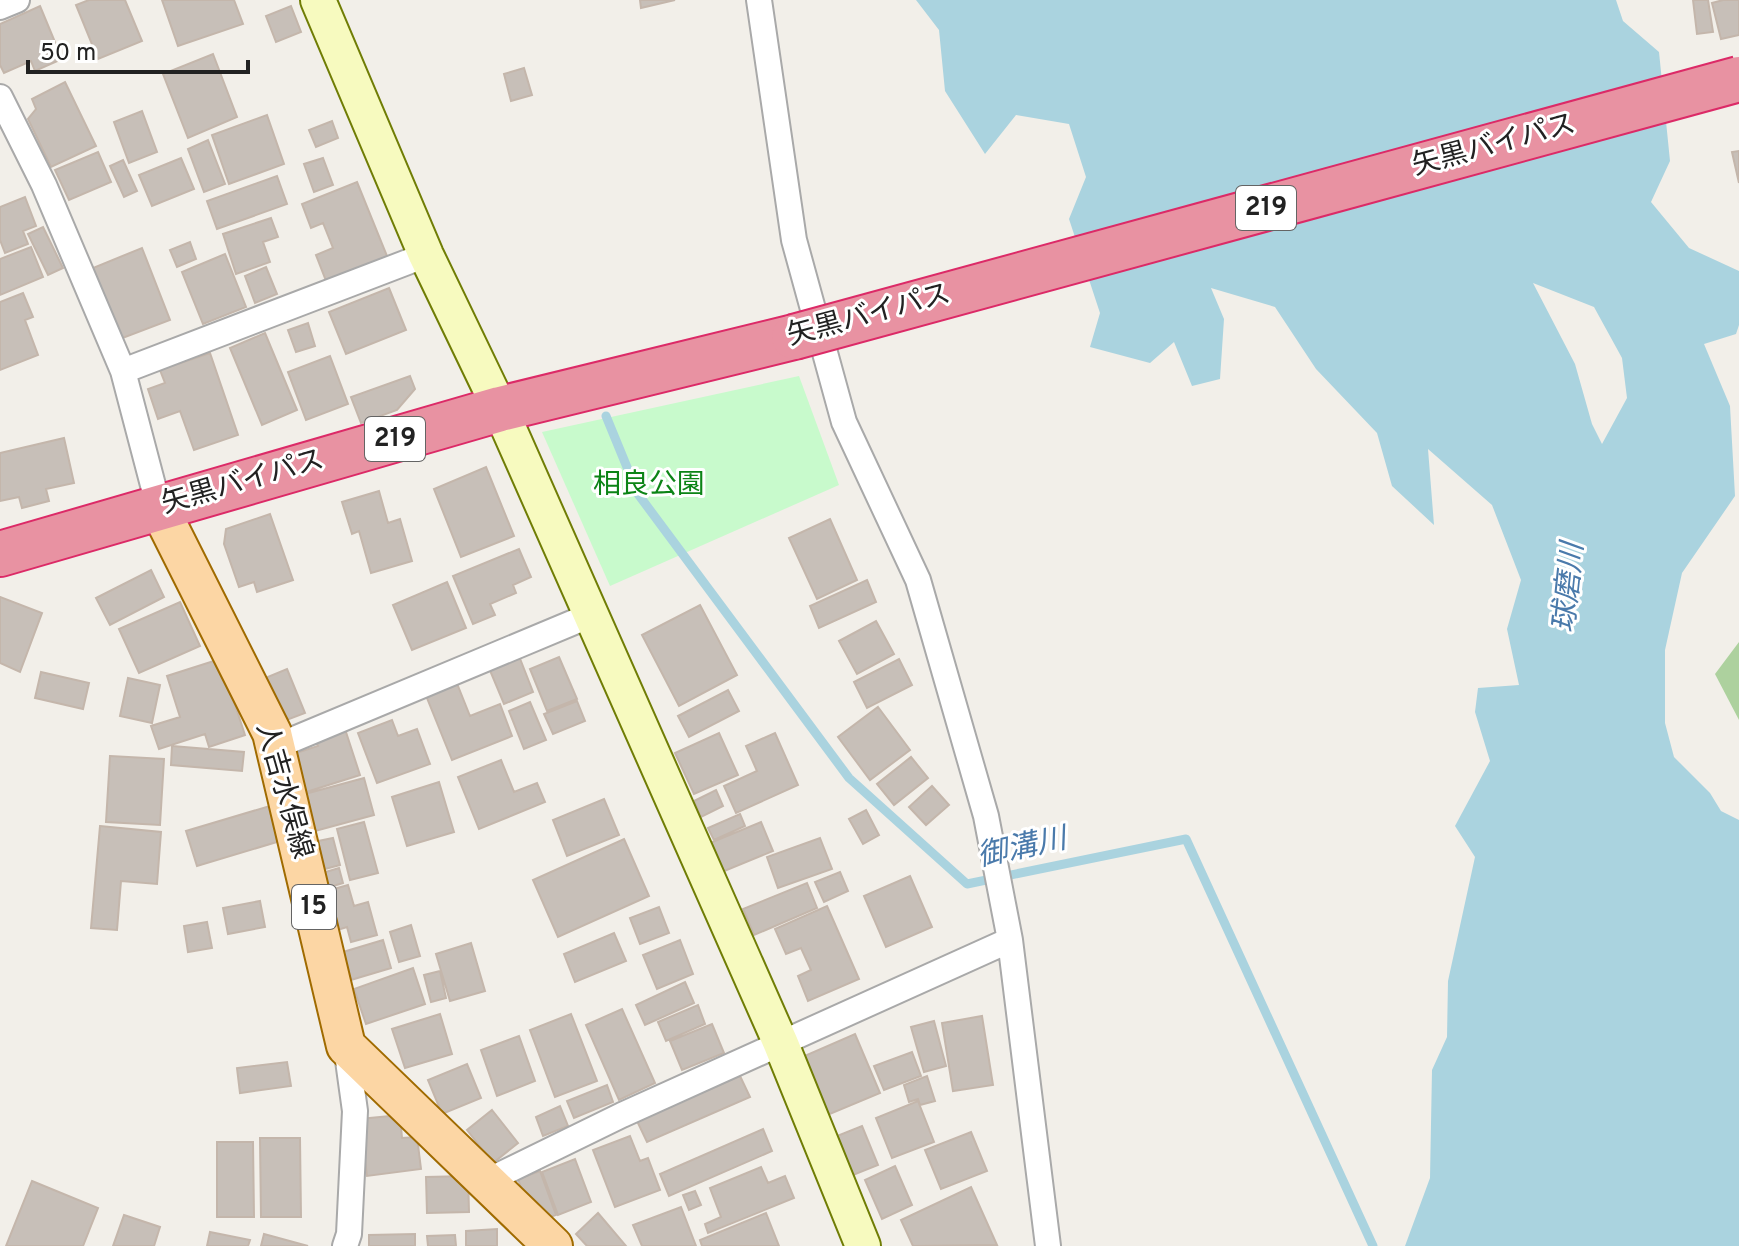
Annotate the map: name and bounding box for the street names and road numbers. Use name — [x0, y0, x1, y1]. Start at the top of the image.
street label: 矢黒バイパス — [1408, 107, 1580, 185]
road number: 219 — [1236, 186, 1296, 230]
street label: 矢黒バイパス — [783, 277, 955, 355]
road number: 219 — [365, 417, 425, 461]
street label: 矢黒バイパス — [158, 443, 328, 523]
street label: 人吉水俣線 — [246, 719, 320, 863]
road number: 15 — [292, 885, 336, 929]

